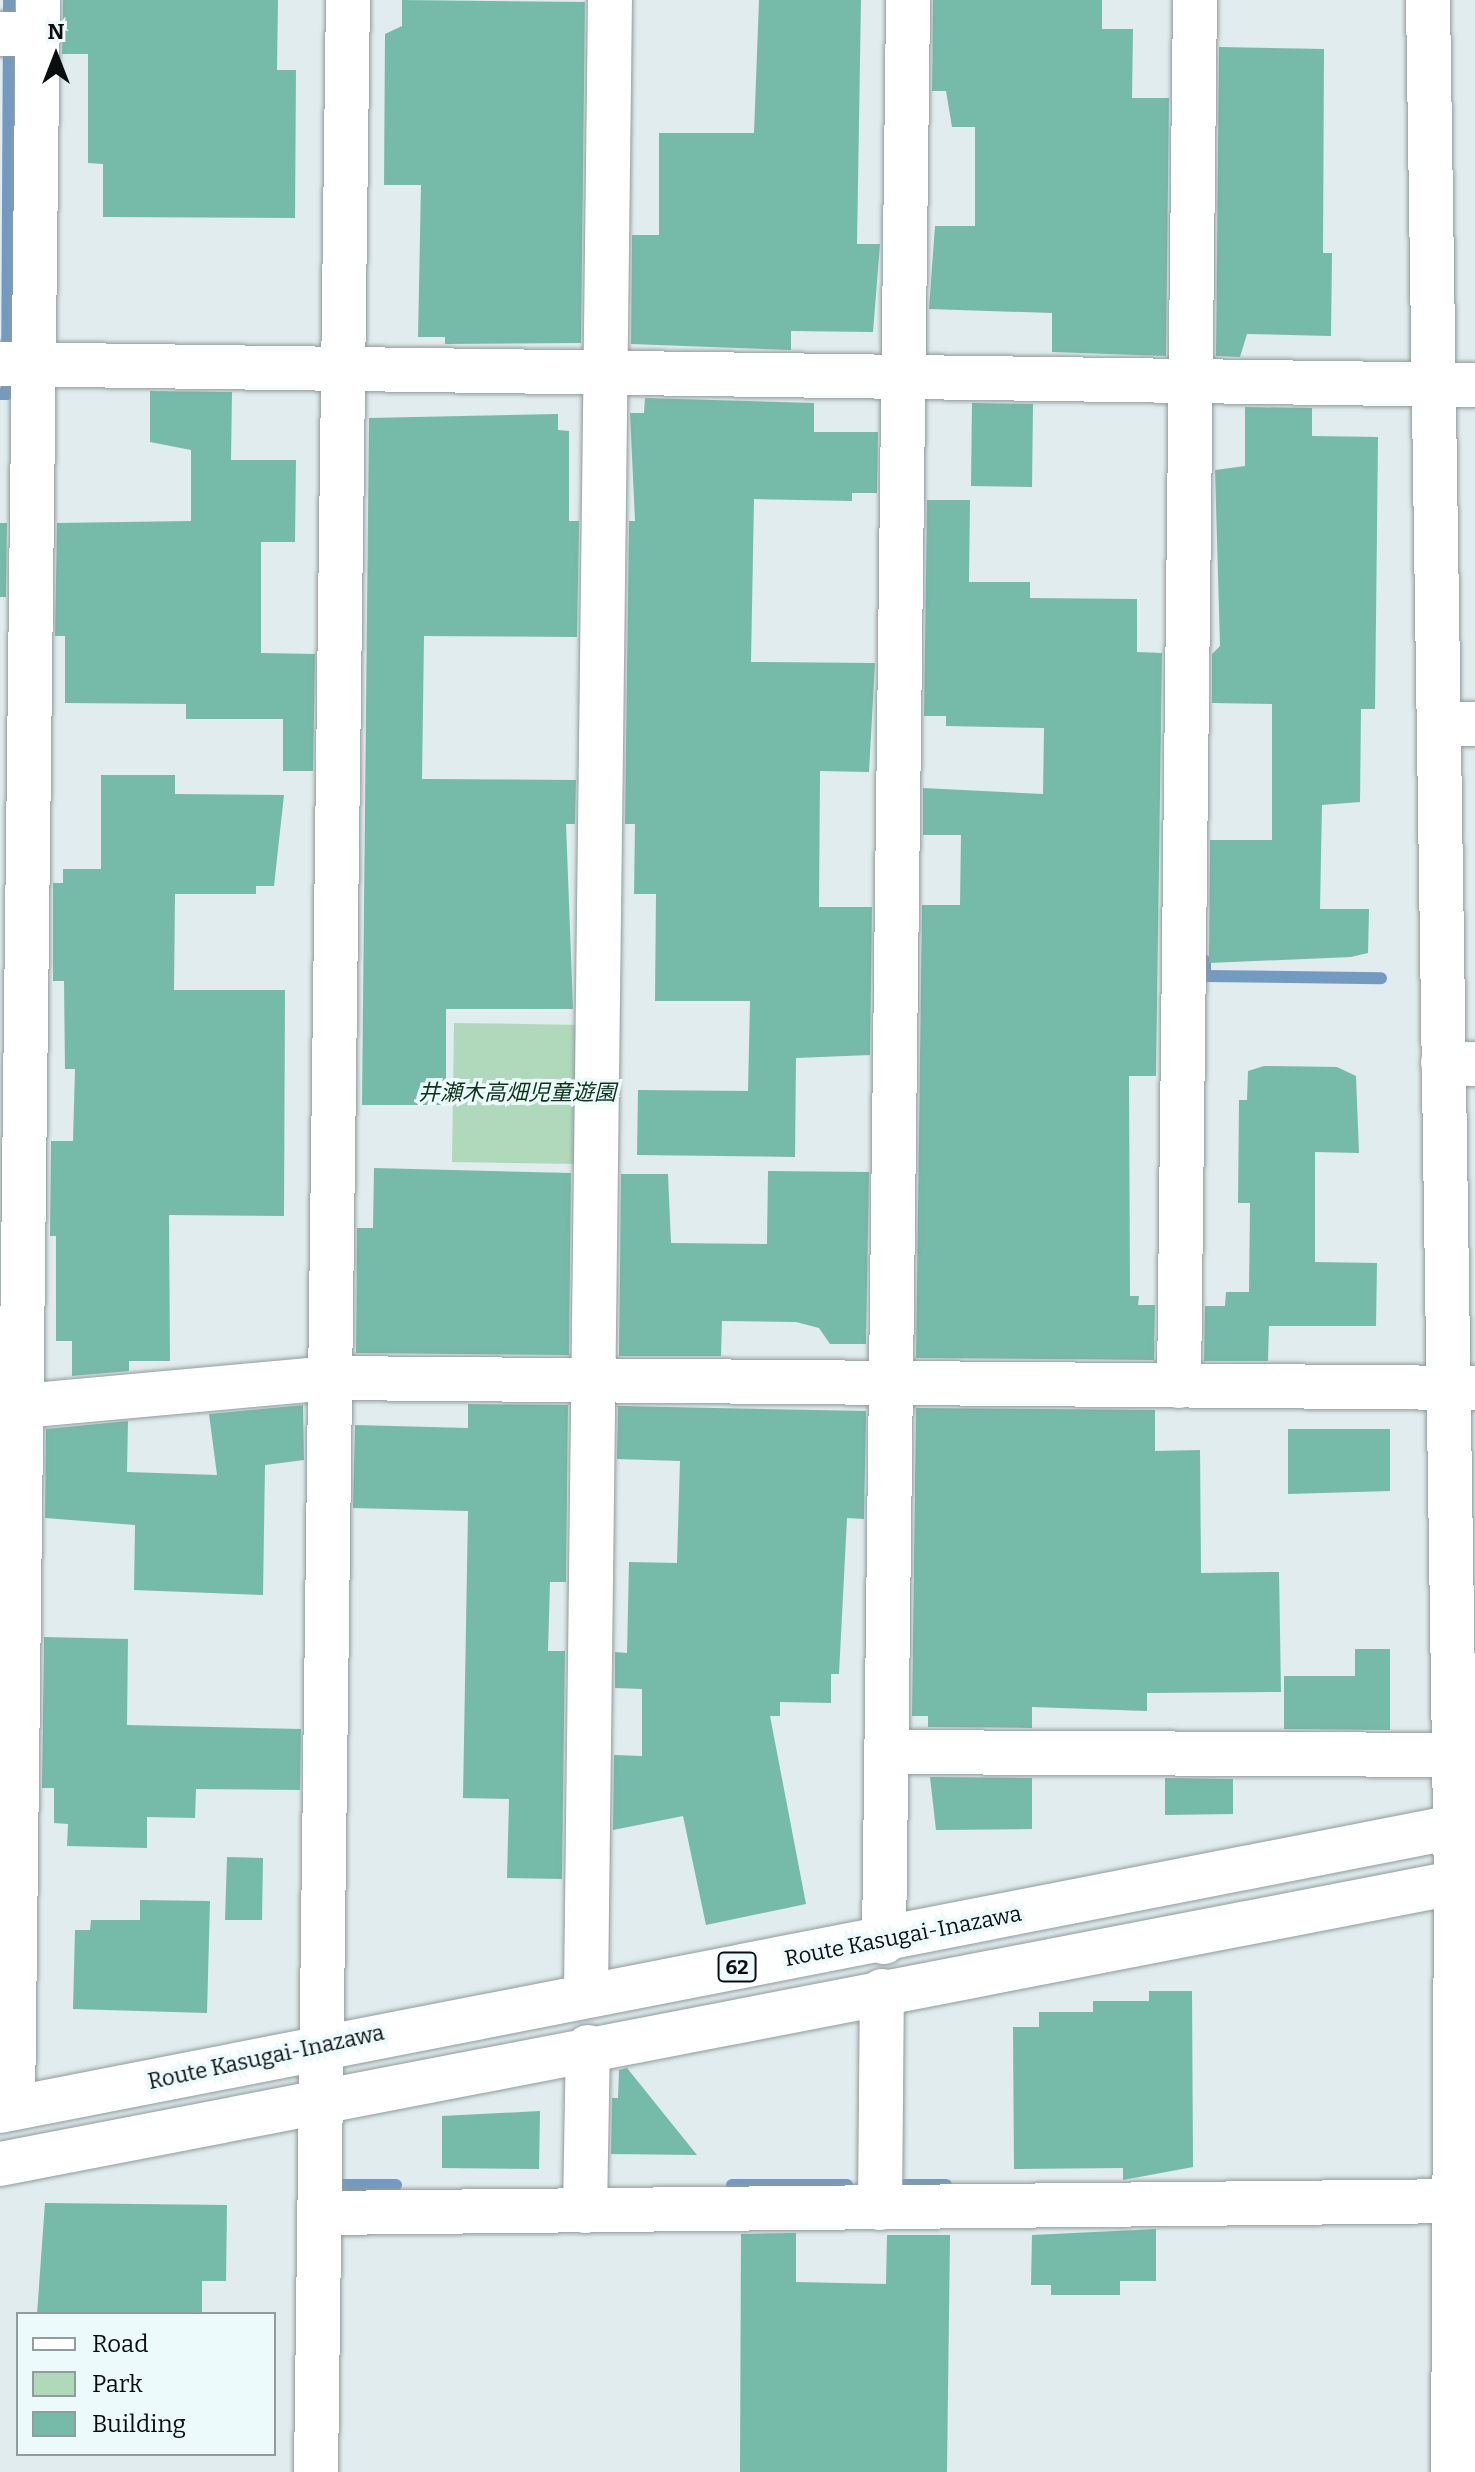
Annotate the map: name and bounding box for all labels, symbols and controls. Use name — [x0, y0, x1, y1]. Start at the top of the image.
north arrow — [16, 16, 96, 96]
text: N — [48, 18, 64, 45]
park label: 井瀬木高畑児童遊園 — [418, 1080, 616, 1106]
street label: Route Kasugai-Inazawa — [782, 1900, 1024, 1972]
road number: 62 — [717, 1951, 757, 1983]
street label: Route Kasugai-Inazawa — [145, 2019, 387, 2095]
legend — [16, 2312, 276, 2456]
text: Road — [92, 2330, 148, 2358]
text: Park — [92, 2370, 143, 2398]
text: Building — [92, 2410, 186, 2438]

